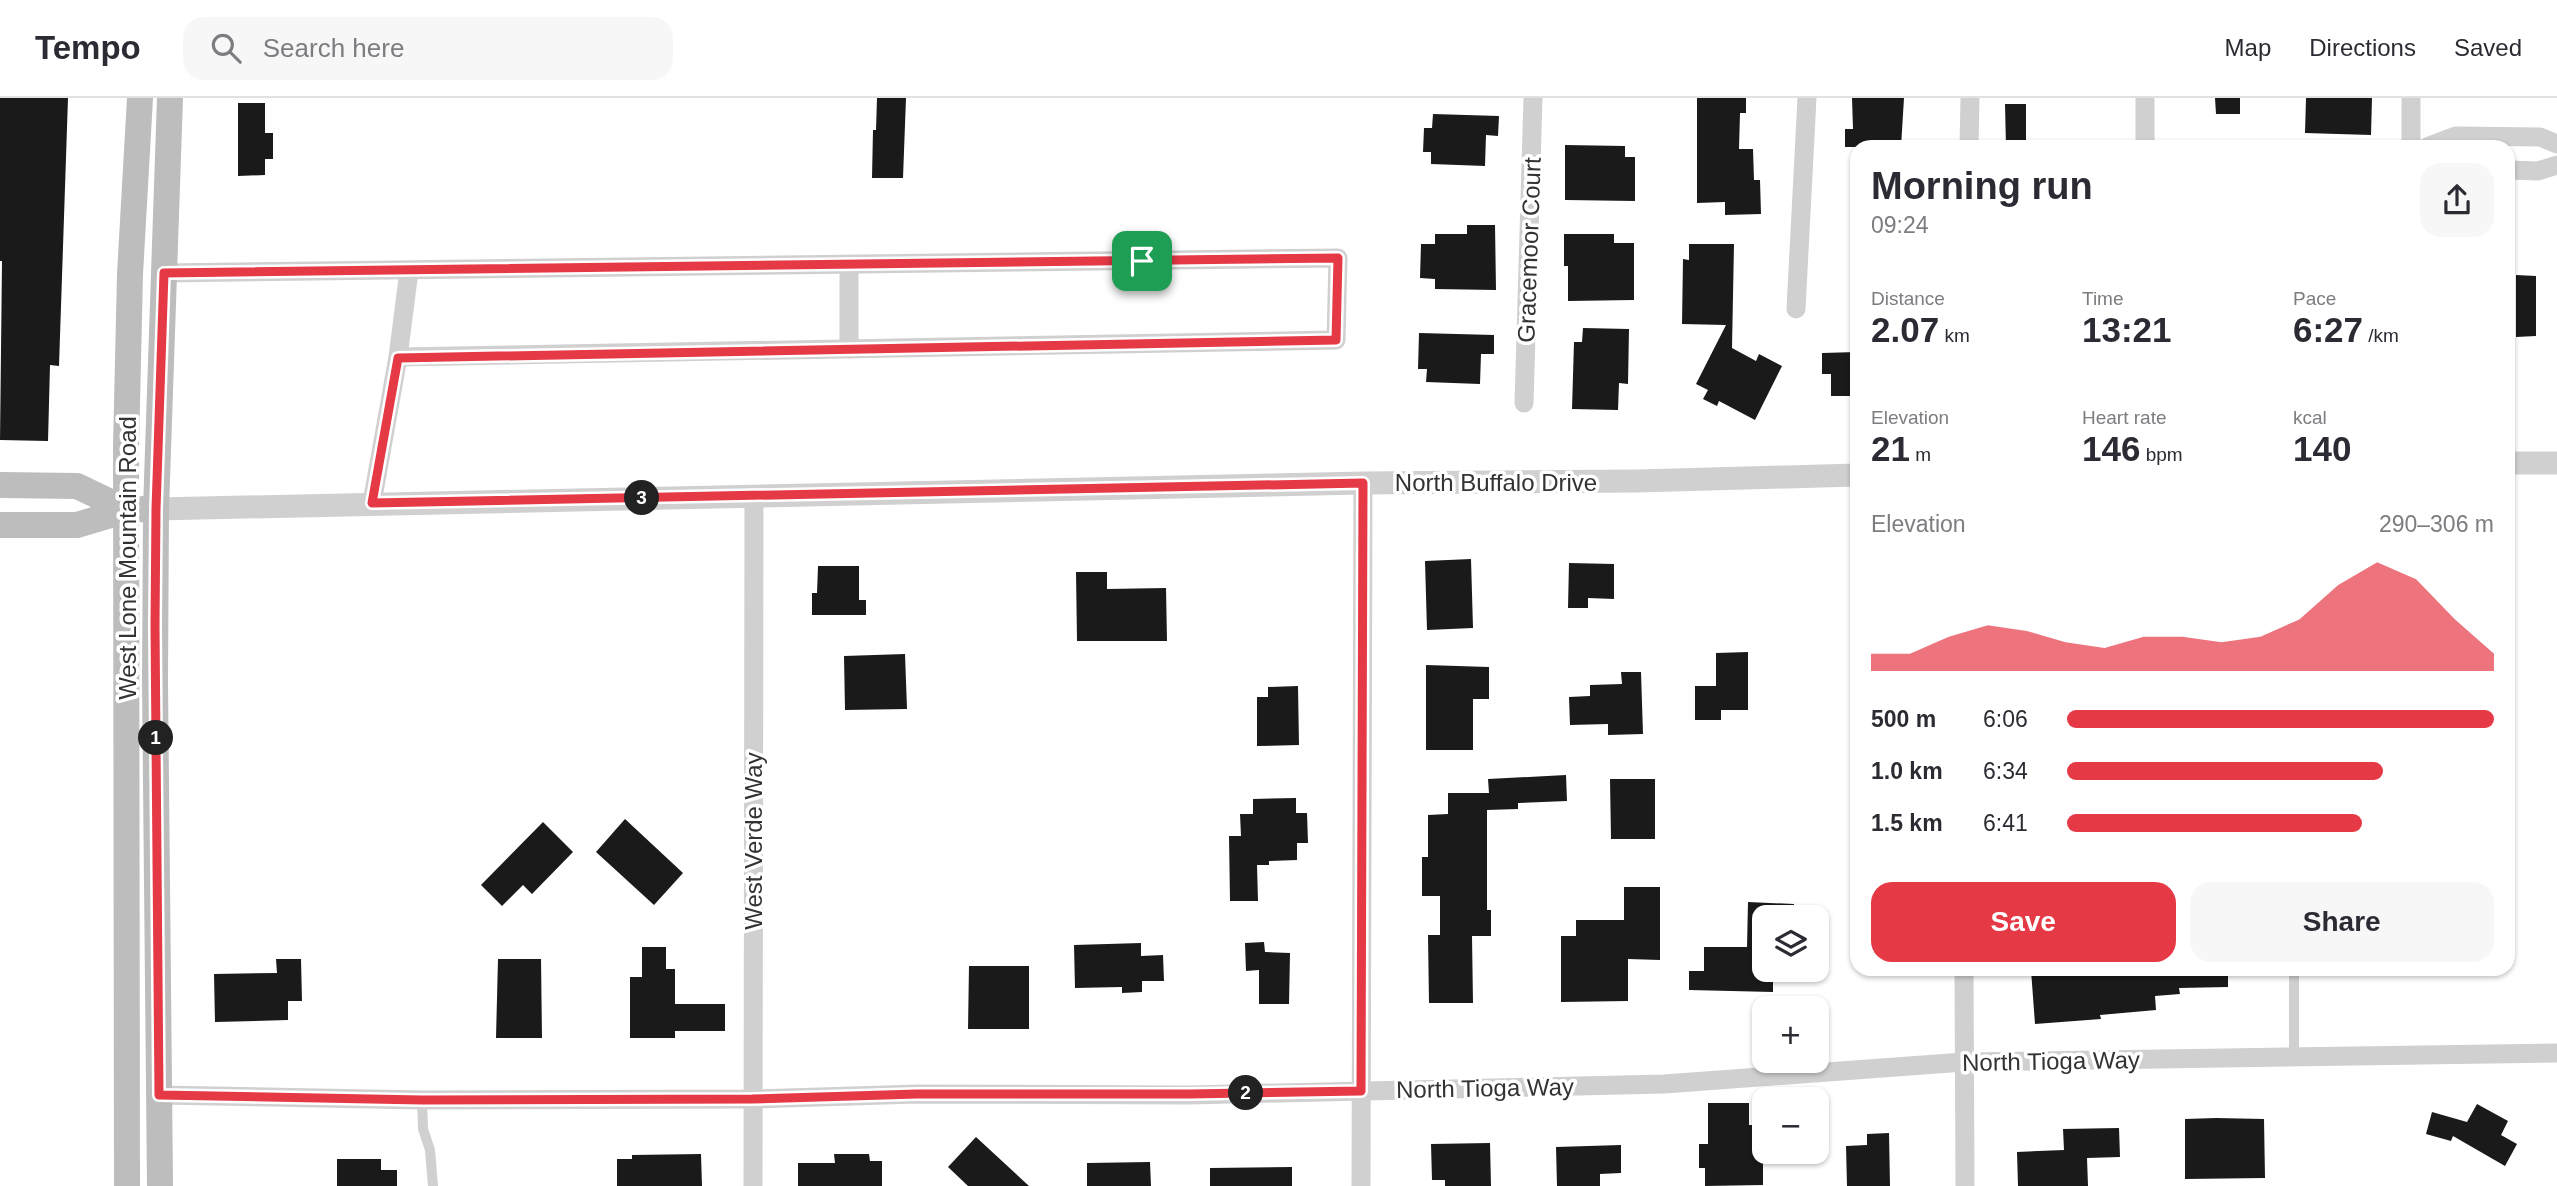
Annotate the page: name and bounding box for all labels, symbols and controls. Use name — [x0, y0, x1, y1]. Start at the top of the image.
search box — [183, 17, 673, 80]
text: Tempo — [35, 29, 141, 66]
icon: search — [207, 29, 245, 67]
text: Search here — [263, 33, 404, 63]
text: Map — [2225, 34, 2271, 61]
text: Directions — [2309, 34, 2416, 61]
text: Saved — [2454, 34, 2522, 61]
street label: Gracemoor Court — [1512, 157, 1546, 343]
button: share — [2420, 163, 2494, 237]
text: Morning run — [1871, 165, 2093, 207]
text: 09:24 — [1871, 212, 1929, 238]
pin — [1112, 231, 1172, 291]
icon: arrive — [1123, 242, 1161, 280]
text: Distance — [1871, 288, 1945, 309]
text: Time — [2082, 288, 2124, 309]
text: Pace — [2293, 288, 2336, 309]
text: 2.07 — [1871, 310, 1939, 349]
text: 13:21 — [2082, 310, 2172, 349]
text: 6:27 — [2293, 310, 2363, 349]
text: km — [1939, 325, 1970, 346]
text: /km — [2363, 325, 2399, 346]
text: Elevation — [1871, 407, 1949, 428]
text: Heart rate — [2082, 407, 2166, 428]
text: kcal — [2293, 407, 2327, 428]
street label: West Lone Mountain Road — [114, 416, 141, 700]
text: 21 — [1871, 429, 1910, 468]
text: 146 — [2082, 429, 2140, 468]
text: 140 — [2293, 429, 2351, 468]
text: m — [1910, 444, 1931, 465]
text: bpm — [2140, 444, 2183, 465]
street label: North Buffalo Drive — [1395, 469, 1597, 496]
pin: 3 — [624, 480, 660, 516]
text: 3 — [636, 487, 647, 508]
text: Elevation — [1871, 511, 1966, 537]
text: 290–306 m — [2379, 511, 2494, 537]
text: 500 m — [1871, 706, 1936, 732]
text: 6:06 — [1983, 706, 2028, 732]
pin: 1 — [138, 720, 174, 756]
text: 1 — [150, 727, 161, 748]
street label: West Verde Way — [740, 752, 767, 930]
text: 1.0 km — [1871, 758, 1943, 784]
text: 6:34 — [1983, 758, 2028, 784]
text: 1.5 km — [1871, 810, 1943, 836]
text: 6:41 — [1983, 810, 2028, 836]
button: Save — [1871, 882, 2176, 962]
button: Share — [2190, 882, 2494, 962]
map controls — [1752, 905, 1829, 1164]
button: layers — [1752, 905, 1829, 982]
button: + — [1752, 996, 1829, 1073]
street label: North Tioga Way — [1962, 1046, 2140, 1076]
street label: North Tioga Way — [1396, 1073, 1574, 1103]
pin: 2 — [1228, 1076, 1264, 1110]
text: 2 — [1240, 1082, 1251, 1103]
button: − — [1752, 1087, 1829, 1164]

